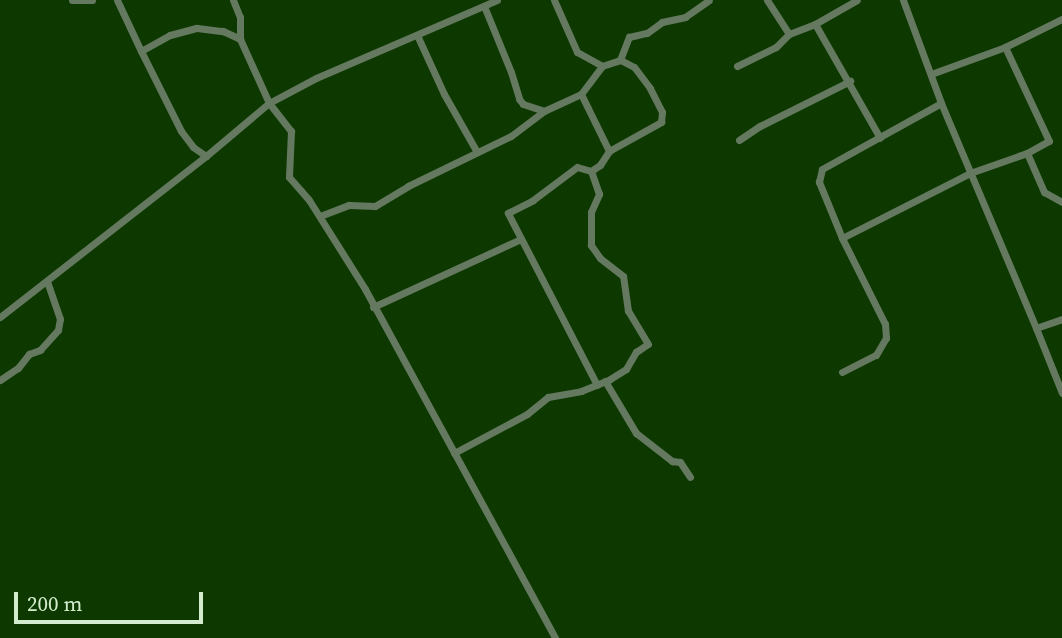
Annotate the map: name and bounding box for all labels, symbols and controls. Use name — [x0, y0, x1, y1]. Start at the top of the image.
scale bar — [18, 578, 206, 622]
text: 200 m — [27, 589, 82, 618]

